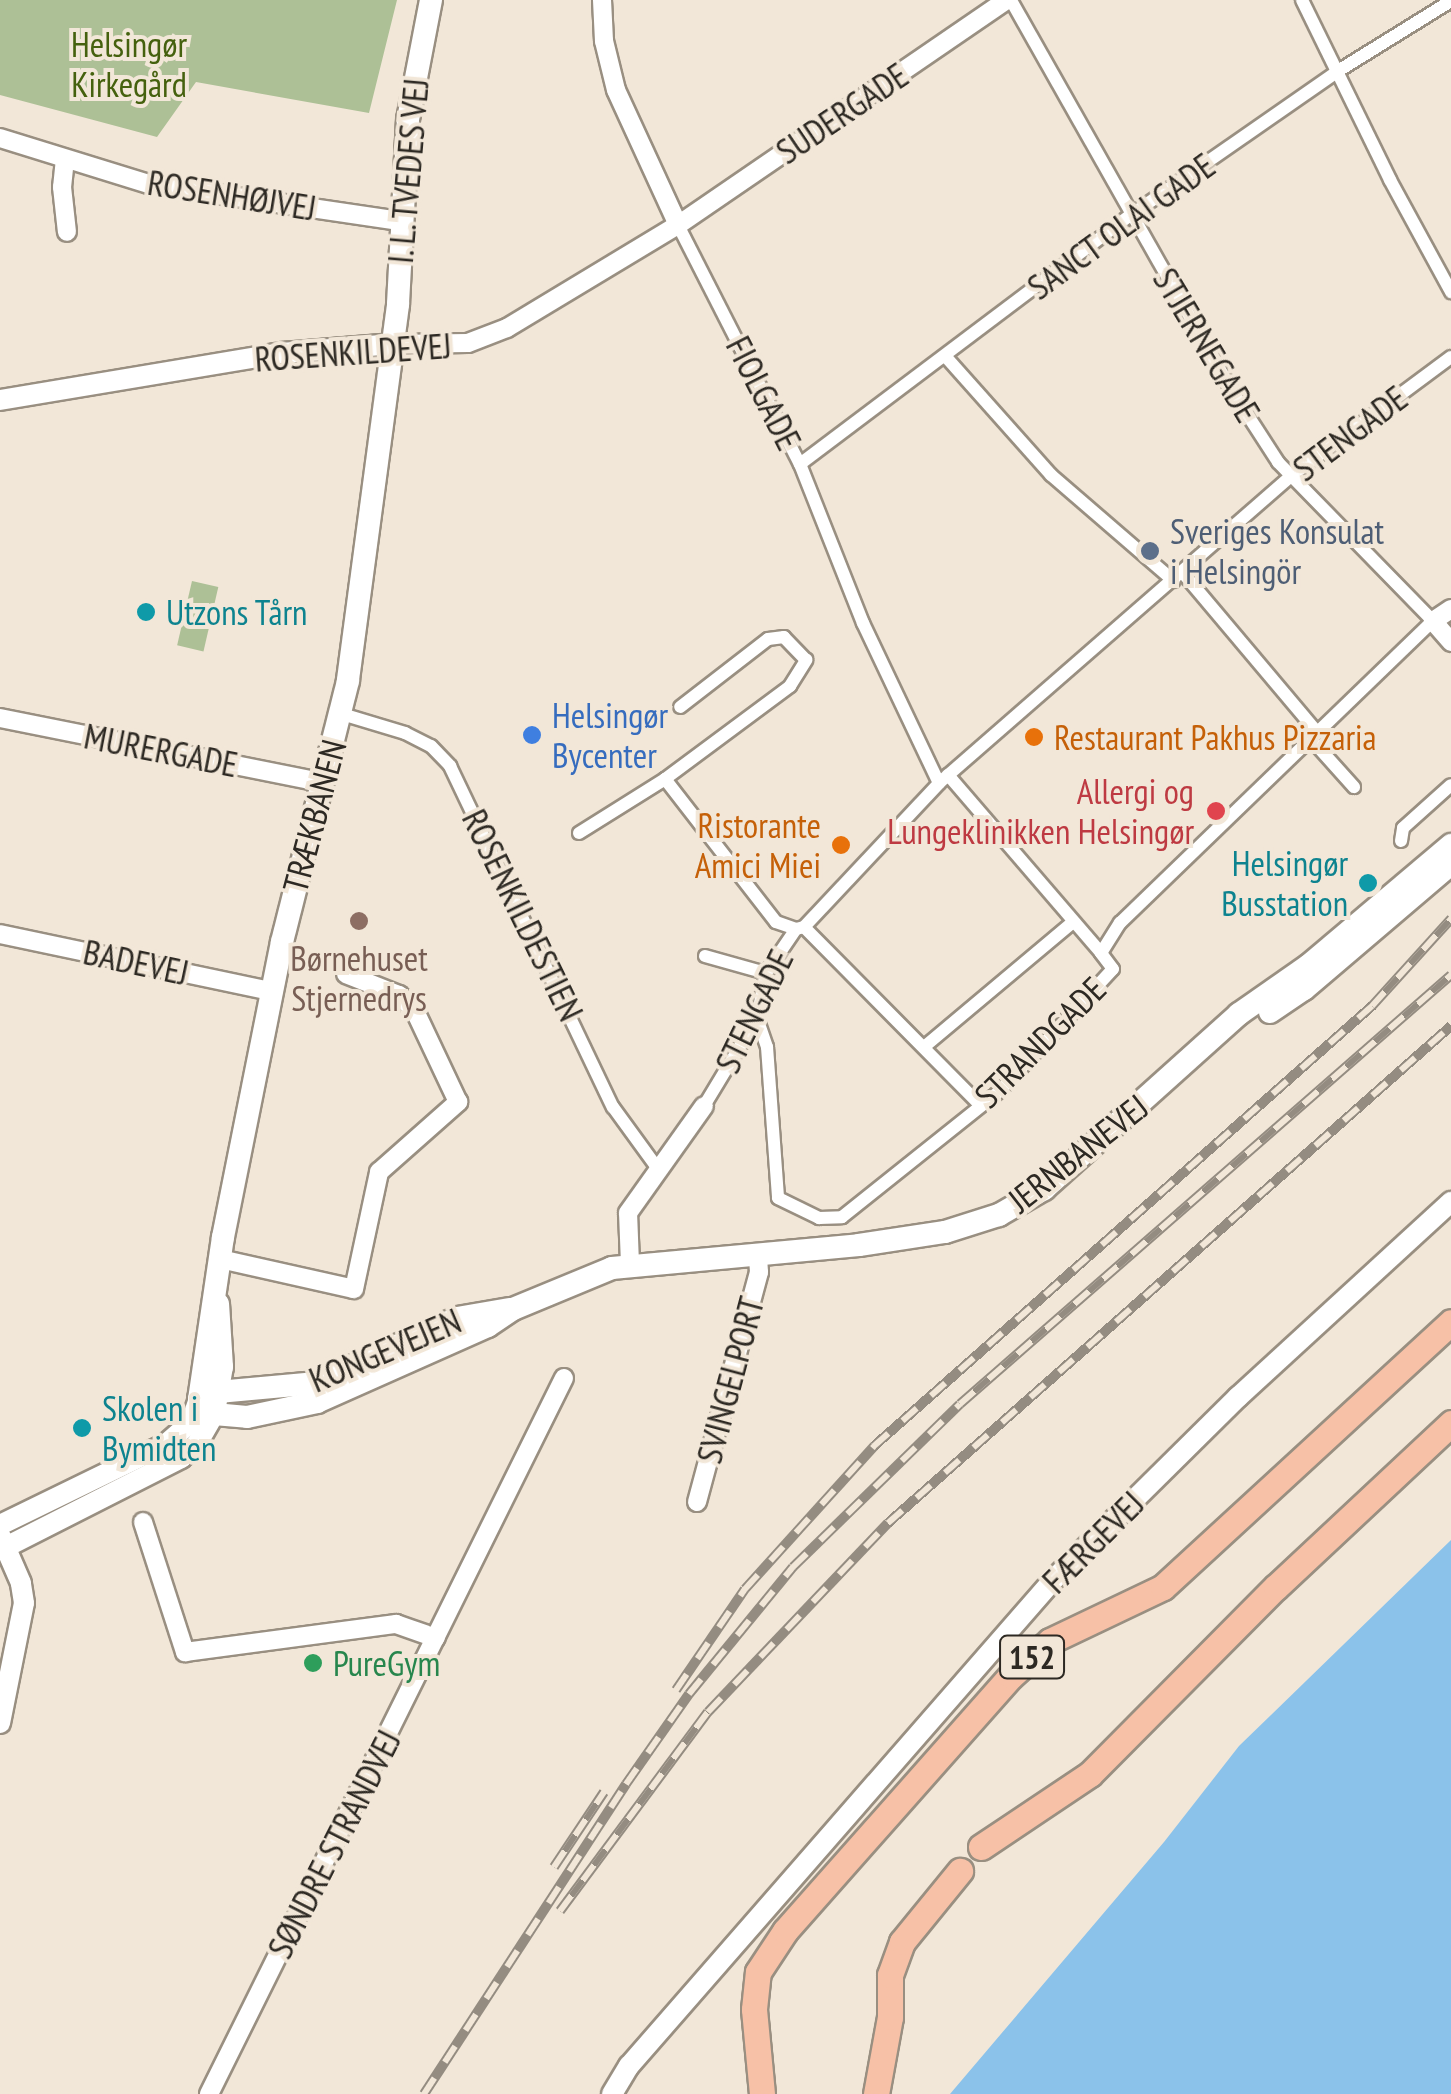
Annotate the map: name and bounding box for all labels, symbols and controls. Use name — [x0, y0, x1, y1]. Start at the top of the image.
park label: Helsingør Kirkegård — [71, 23, 187, 105]
street label: SUDERGADE — [768, 54, 916, 172]
street label: I. L. TVEDES VEJ — [379, 74, 437, 268]
street label: SANCT OLAI GADE — [1019, 144, 1223, 308]
street label: ROSENHØJVEJ — [145, 161, 319, 229]
street label: STJERNEGADE — [1145, 261, 1269, 429]
street label: ROSENKILDEVEJ — [253, 324, 453, 380]
street label: FIOLGADE — [718, 329, 810, 457]
street label: STENGADE — [1285, 377, 1415, 489]
place label: Sveriges Konsulat i Helsingör — [1170, 510, 1384, 592]
marker: Sveriges Konsulat i Helsingör — [1139, 540, 1161, 562]
place label: Utzons Tårn — [166, 591, 308, 633]
marker: Utzons Tårn — [135, 601, 157, 623]
place label: Helsingør Bycenter — [552, 694, 668, 776]
street label: MURERGADE — [81, 715, 241, 785]
place label: Restaurant Pakhus Pizzaria — [1054, 716, 1377, 758]
marker: Helsingør Bycenter — [521, 724, 543, 746]
marker: Restaurant Pakhus Pizzaria — [1023, 726, 1045, 748]
street label: TRÆKBANEN — [273, 735, 355, 897]
place label: Allergi og Lungeklinikken Helsingør — [887, 770, 1194, 852]
marker: Allergi og Lungeklinikken Helsingør — [1203, 798, 1229, 824]
street label: ROSENKILDESTIEN — [454, 803, 592, 1027]
place label: Ristorante Amici Miei — [695, 804, 821, 886]
marker: Ristorante Amici Miei — [830, 834, 852, 856]
place label: Helsingør Busstation — [1221, 842, 1348, 924]
marker: Helsingør Busstation — [1357, 872, 1379, 894]
marker: Børnehuset Stjernedrys — [348, 910, 370, 932]
street label: BADEVEJ — [80, 930, 192, 994]
place label: Børnehuset Stjernedrys — [290, 937, 428, 1019]
street label: STENGADE — [706, 943, 802, 1079]
street label: STRANDGADE — [966, 968, 1114, 1116]
street label: JERNBANEVEJ — [1000, 1085, 1156, 1221]
street label: SVINGELPORT — [688, 1292, 772, 1468]
street label: KONGEVEJEN — [303, 1299, 467, 1401]
place label: Skolen i Bymidten — [102, 1387, 216, 1469]
marker: Skolen i Bymidten — [71, 1417, 93, 1439]
street label: FÆRGEVEJ — [1034, 1483, 1152, 1601]
road number: 152 — [997, 1630, 1067, 1684]
place label: PureGym — [333, 1642, 440, 1684]
marker: PureGym — [302, 1652, 324, 1674]
street label: SØNDRE STRANDVEJ — [259, 1723, 409, 1965]

